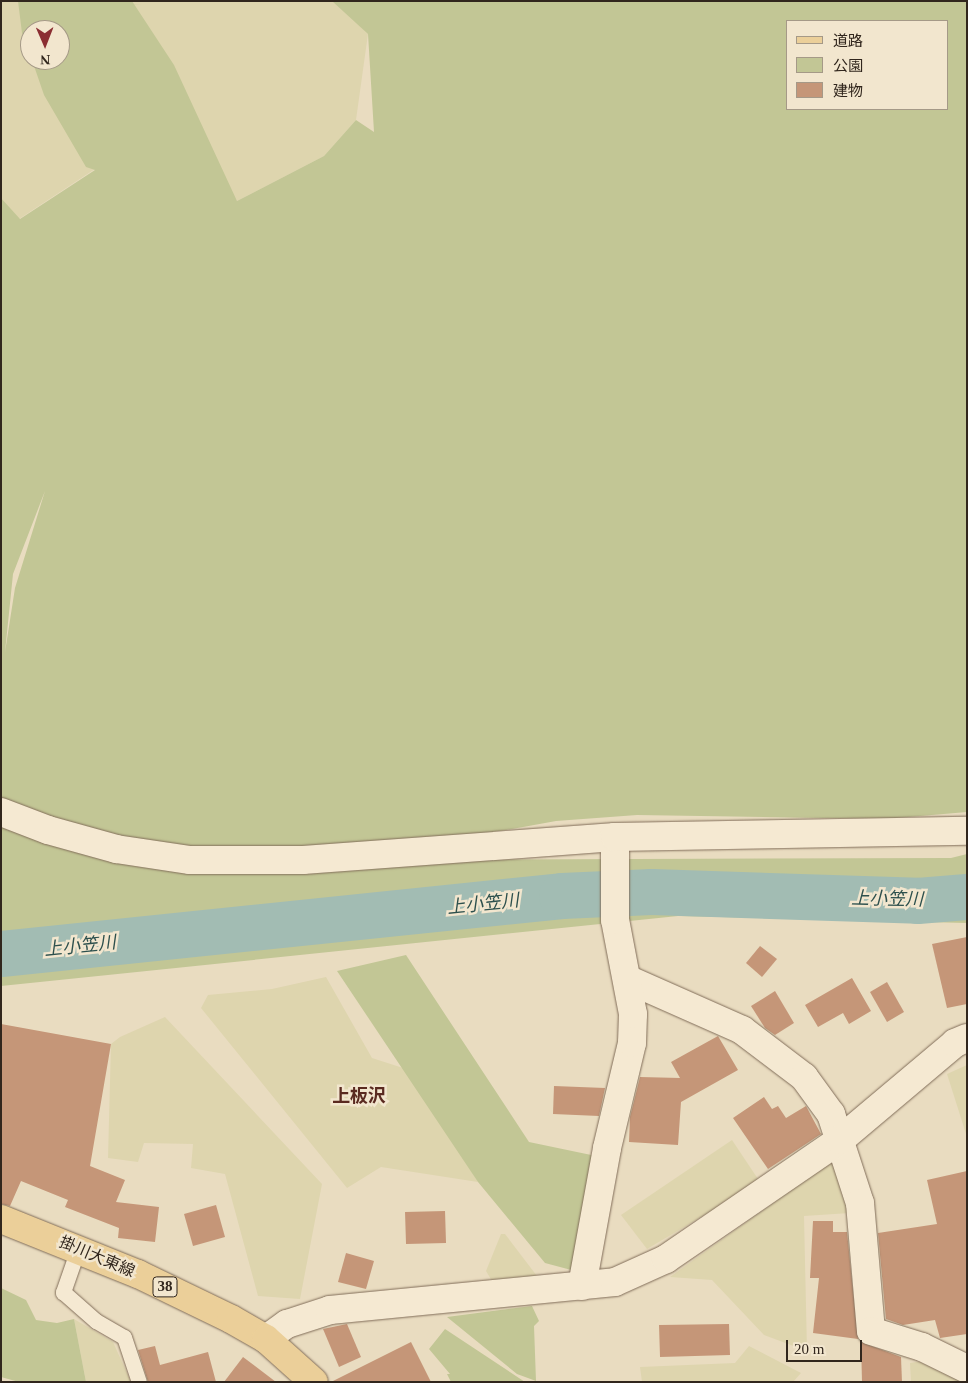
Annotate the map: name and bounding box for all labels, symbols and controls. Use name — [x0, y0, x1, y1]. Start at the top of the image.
north arrow — [20, 20, 70, 70]
legend — [786, 20, 948, 110]
text: 道路 — [833, 33, 863, 49]
text: N — [40, 52, 50, 67]
text: 公園 — [833, 58, 863, 74]
text: 建物 — [833, 83, 863, 99]
water label: 上小笠川 — [851, 888, 923, 910]
water label: 上小笠川 — [446, 889, 520, 919]
water label: 上小笠川 — [43, 931, 117, 961]
district label: 上板沢 — [332, 1085, 386, 1107]
street label: 掛川大東線 — [56, 1233, 138, 1281]
road number: 38 — [152, 1274, 178, 1300]
scale bar — [788, 1330, 864, 1362]
text: 20 m — [794, 1341, 824, 1357]

